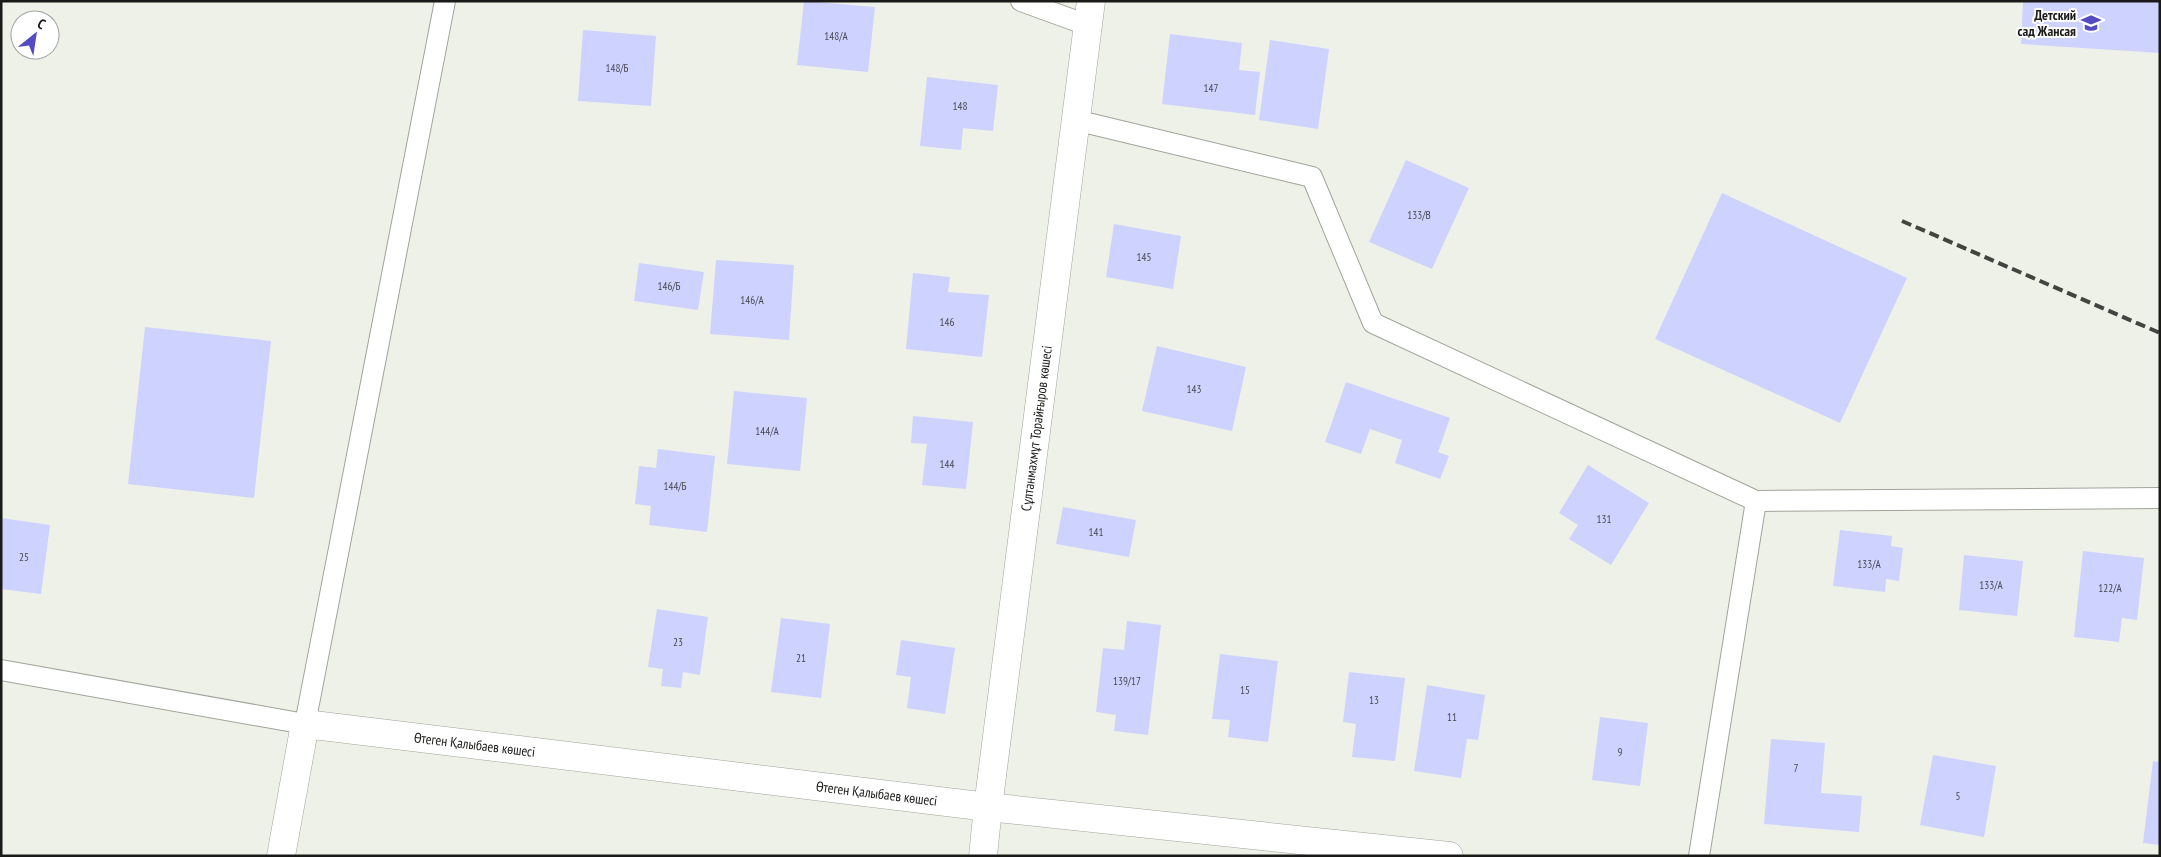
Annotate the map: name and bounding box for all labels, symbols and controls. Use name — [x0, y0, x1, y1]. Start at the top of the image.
place label: Детский сад Жансая — [2018, 6, 2076, 40]
north arrow — [10, 10, 60, 60]
school or university icon: Детский сад Жансая — [2080, 12, 2102, 34]
text: С — [34, 14, 49, 33]
house number: 148/А — [824, 29, 848, 43]
house number: 148/Б — [606, 61, 629, 75]
house number: 147 — [1204, 81, 1218, 95]
house number: 148 — [953, 99, 967, 113]
house number: 133/В — [1407, 208, 1431, 222]
house number: 145 — [1137, 250, 1151, 264]
house number: 146/Б — [658, 279, 681, 293]
house number: 146/А — [740, 293, 764, 307]
house number: 146 — [940, 315, 954, 329]
street label: Сұлтанмахмұт Торайғыров көшесі — [1017, 344, 1056, 512]
house number: 143 — [1187, 382, 1201, 396]
house number: 144/А — [755, 424, 779, 438]
house number: 144 — [940, 457, 954, 471]
house number: 144/Б — [664, 479, 687, 493]
house number: 131 — [1597, 512, 1611, 526]
house number: 141 — [1089, 525, 1103, 539]
house number: 25 — [19, 550, 29, 564]
house number: 133/А — [1857, 557, 1881, 571]
house number: 133/А — [1979, 578, 2003, 592]
house number: 122/А — [2098, 581, 2122, 595]
house number: 23 — [673, 635, 683, 649]
house number: 21 — [796, 651, 806, 665]
house number: 139/17 — [1113, 674, 1141, 688]
house number: 15 — [1240, 683, 1250, 697]
house number: 13 — [1369, 693, 1379, 707]
house number: 11 — [1447, 710, 1457, 724]
street label: Өтеген Қалыбаев көшесі — [413, 728, 536, 761]
house number: 9 — [1618, 745, 1623, 759]
house number: 7 — [1794, 761, 1799, 775]
street label: Өтеген Қалыбаев көшесі — [815, 777, 938, 810]
house number: 5 — [1956, 789, 1961, 803]

